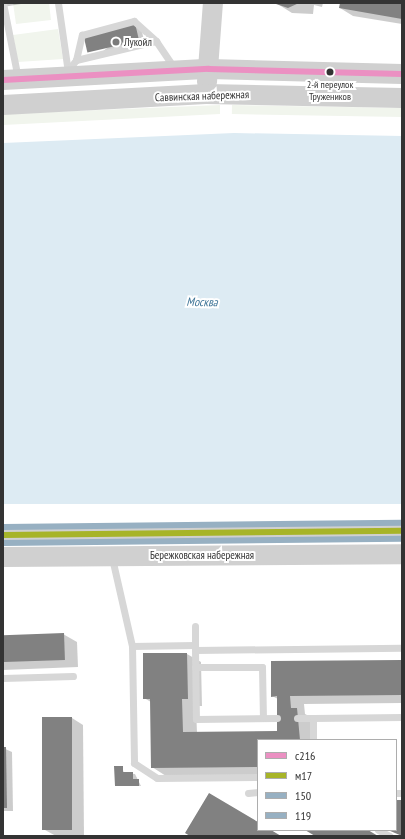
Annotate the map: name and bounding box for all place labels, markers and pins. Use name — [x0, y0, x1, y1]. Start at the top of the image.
place label: Лукойл — [124, 35, 152, 49]
marker: Лукойл — [111, 37, 121, 47]
marker: 2-й переулок Тружеников — [325, 67, 335, 77]
place label: 2-й переулок Тружеников — [307, 78, 353, 102]

